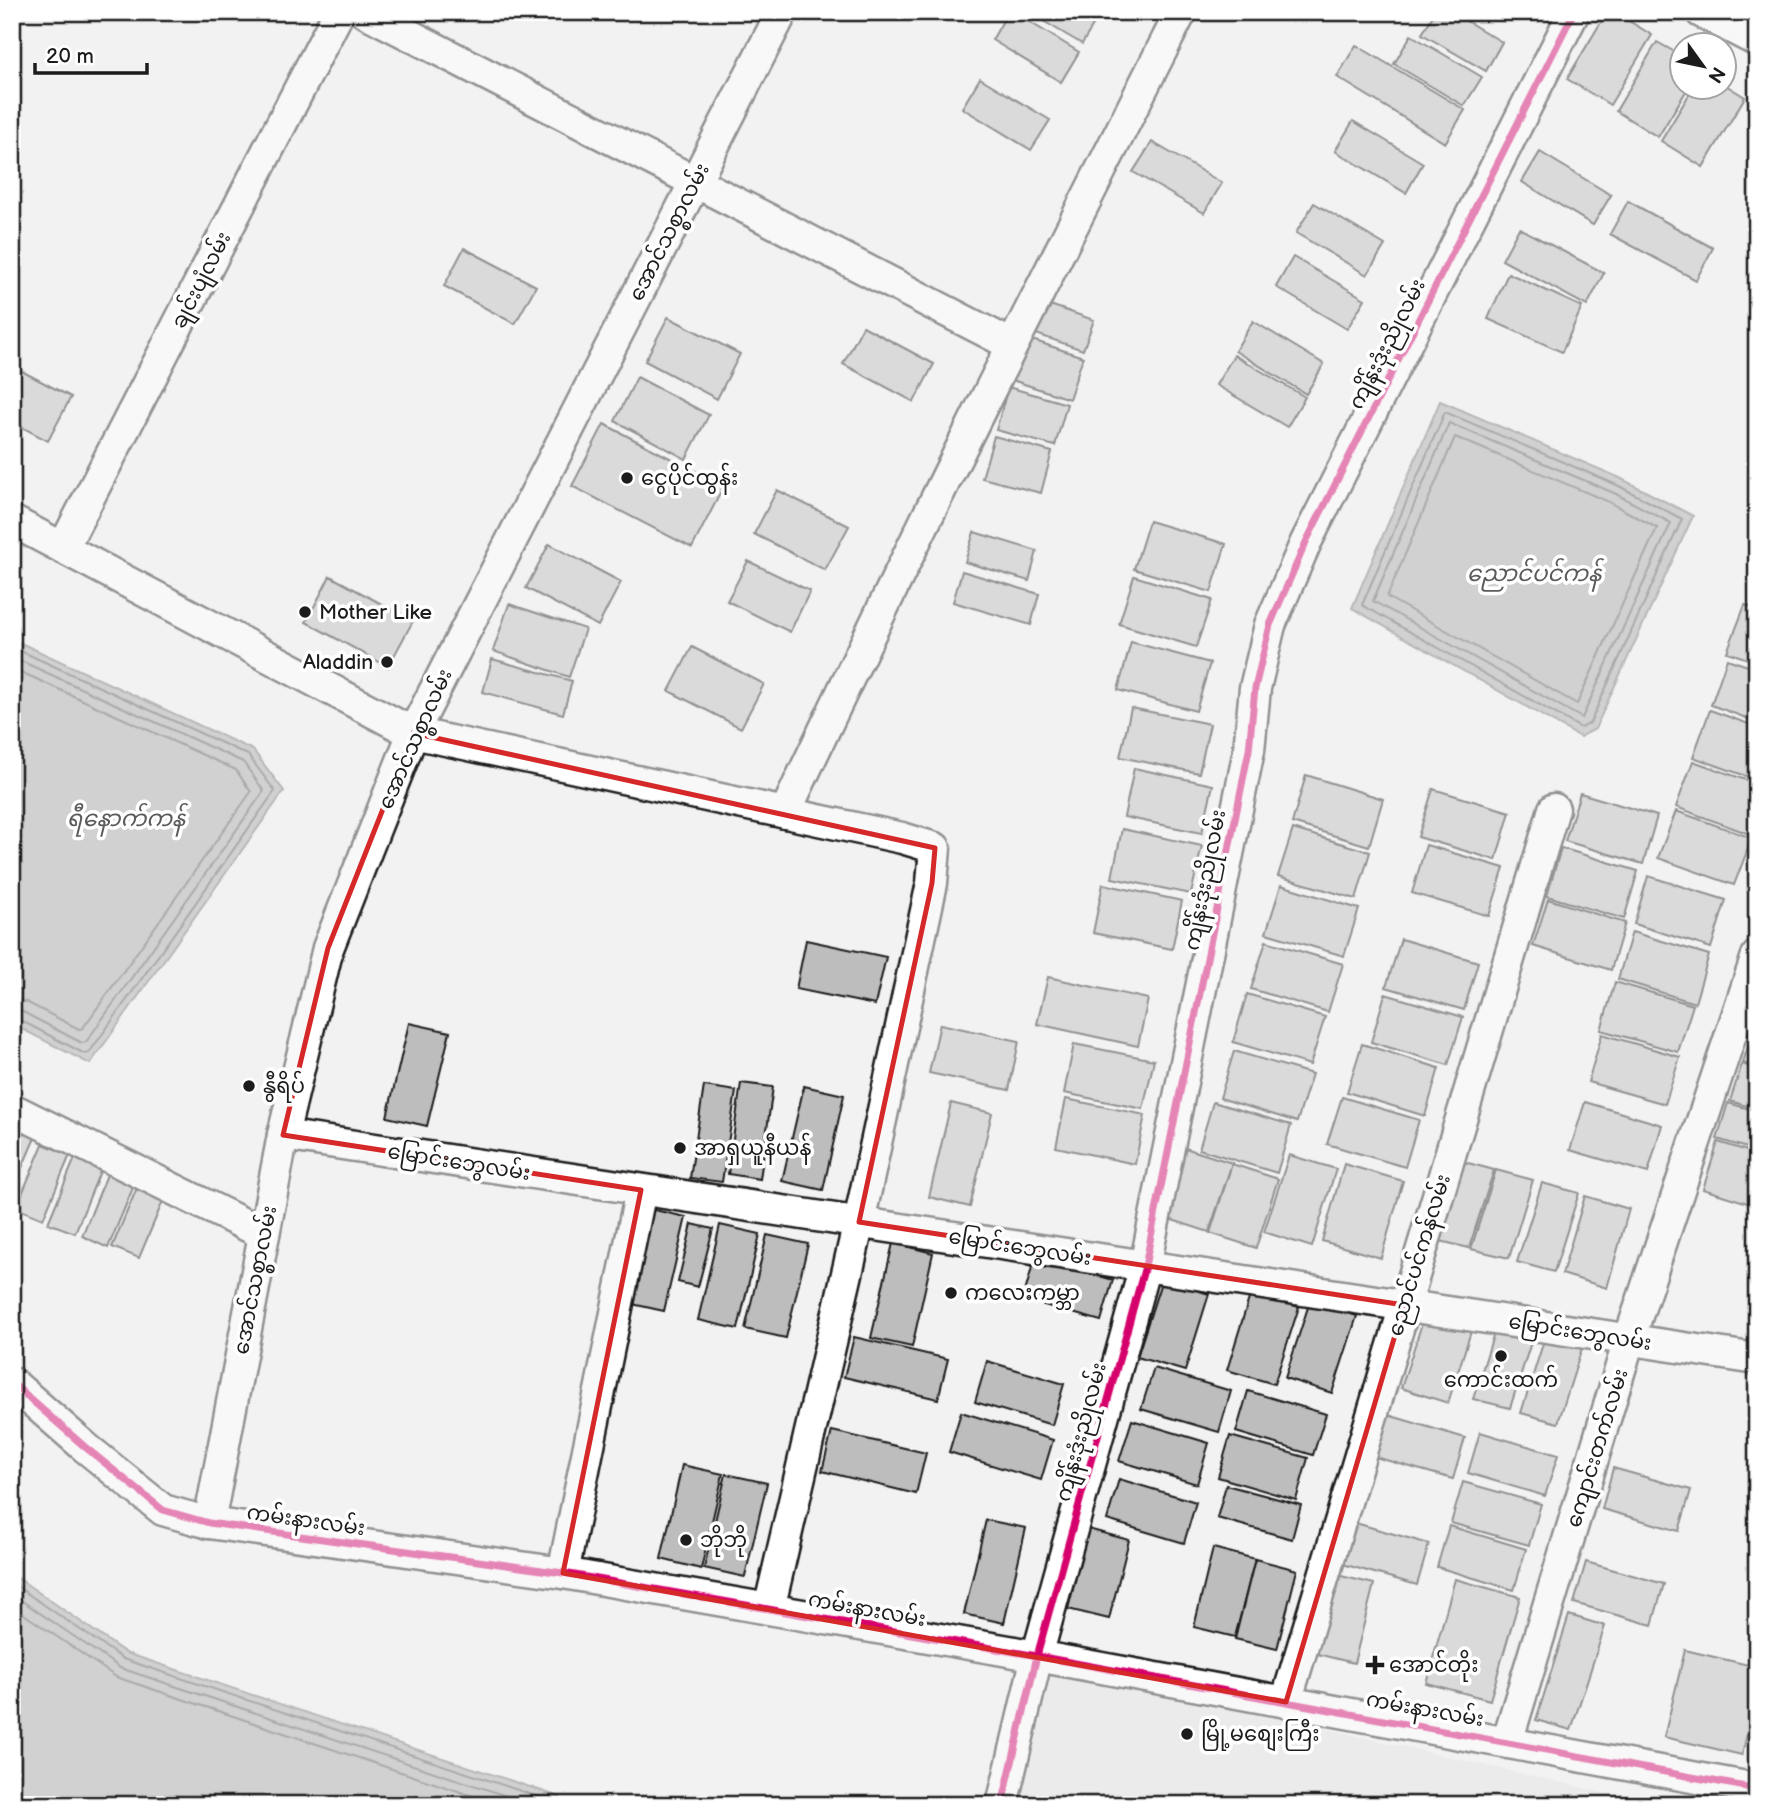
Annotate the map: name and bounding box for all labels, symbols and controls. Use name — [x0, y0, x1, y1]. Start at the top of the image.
scale bar — [35, 32, 147, 76]
north arrow — [1668, 32, 1738, 102]
text: 20 m — [46, 44, 94, 69]
text: N — [1702, 62, 1730, 87]
street label: အောင်သစ္စာလမ်း — [620, 157, 719, 307]
street label: ချင်းပျံလမ်း — [163, 226, 241, 335]
street label: ကျိန်းဒုံးညိုလမ်း — [1340, 273, 1435, 416]
place label: ငွေပိုင်ထွန်း — [641, 462, 738, 495]
marker: ငွေပိုင်ထွန်း — [619, 470, 635, 486]
water label: ညောင်ပင်ကန် — [1467, 557, 1604, 592]
place label: Mother Like — [319, 600, 432, 625]
marker: Mother Like — [297, 604, 313, 620]
place label: Aladdin — [303, 650, 373, 675]
marker: Aladdin — [379, 654, 395, 670]
street label: အောင်သစ္စာလမ်း — [370, 663, 462, 815]
water label: ရီနောက်ကန် — [67, 802, 188, 837]
street label: ကျိန်းဒုံးညိုလမ်း — [1176, 807, 1236, 954]
place label: နွီရိပ် — [263, 1070, 305, 1103]
marker: နွီရိပ် — [241, 1078, 257, 1094]
place label: အာရှယူနီယန် — [694, 1132, 812, 1165]
street label: မြောင်းဘွေလမ်း — [385, 1135, 533, 1190]
marker: အာရှယူနီယန် — [672, 1140, 688, 1156]
street label: ညောင်ပင်ကန်လမ်း — [1379, 1170, 1460, 1340]
street label: အောင်သစ္စာလမ်း — [225, 1203, 287, 1358]
street label: မြောင်းဘွေလမ်း — [946, 1220, 1094, 1275]
place label: ကလေးကမ္ဘာ — [965, 1281, 1080, 1310]
marker: ကလေးကမ္ဘာ — [943, 1285, 959, 1301]
street label: မြောင်းဘွေလမ်း — [1506, 1305, 1654, 1360]
marker: ကောင်းထက် — [1493, 1348, 1509, 1364]
street label: ကျိန်းဒုံးညိုလမ်း — [1047, 1359, 1117, 1506]
place label: ကောင်းထက် — [1444, 1364, 1558, 1393]
street label: ကျောင်းတက်လမ်း — [1558, 1365, 1638, 1532]
street label: ကမ်းနားလမ်း — [245, 1496, 367, 1545]
place label: ဘိုဘို — [700, 1524, 747, 1557]
marker: ဘိုဘို — [678, 1532, 694, 1548]
street label: ကမ်းနားလမ်း — [805, 1583, 928, 1636]
place label: အောင်တိုး — [1389, 1649, 1478, 1682]
marker: အောင်တိုး — [1367, 1657, 1383, 1673]
street label: ကမ်းနားလမ်း — [1363, 1683, 1486, 1736]
place label: မြို့မစျေးကြီး — [1201, 1718, 1320, 1752]
marker: မြို့မစျေးကြီး — [1179, 1726, 1195, 1742]

